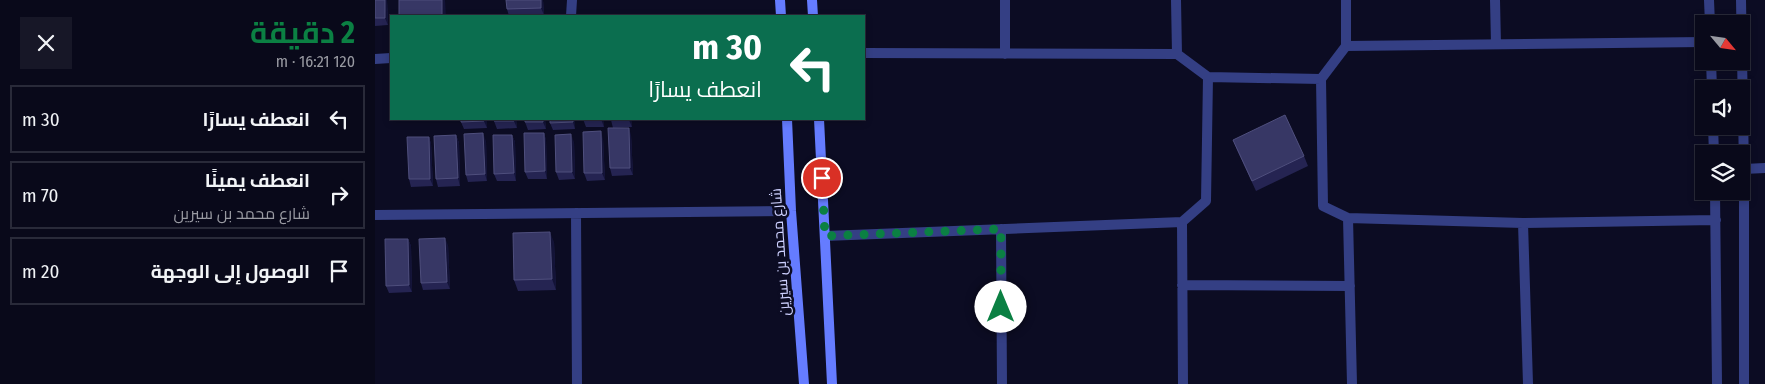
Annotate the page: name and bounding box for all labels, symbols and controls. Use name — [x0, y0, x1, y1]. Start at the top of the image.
text: 2 دقيقة — [250, 15, 355, 51]
north arrow — [1695, 15, 1750, 70]
map controls — [1695, 15, 1750, 200]
button: close — [20, 17, 72, 69]
text: 30 m — [692, 26, 762, 68]
icon: left — [780, 35, 845, 100]
text: 120 m · 16:21 — [276, 52, 355, 71]
text: انعطف يسارًا — [648, 76, 762, 103]
button: sound — [1695, 80, 1750, 135]
icon: left — [325, 105, 353, 133]
text: 30 m — [22, 108, 60, 131]
text: انعطف يسارًا — [202, 108, 310, 131]
button: layers — [1695, 145, 1750, 200]
pin — [801, 157, 843, 199]
icon: arrive — [808, 164, 836, 192]
text: انعطف يمينًا — [205, 169, 310, 192]
icon: right — [325, 181, 353, 209]
text: 70 m — [22, 184, 58, 207]
street label: شارع محمد بن سيرين — [767, 187, 795, 316]
text: شارع محمد بن سيرين — [174, 204, 310, 223]
icon: arrive — [325, 257, 353, 285]
text: 20 m — [22, 260, 59, 283]
text: الوصول إلى الوجهة — [151, 260, 310, 283]
position arrow — [974, 280, 1026, 332]

